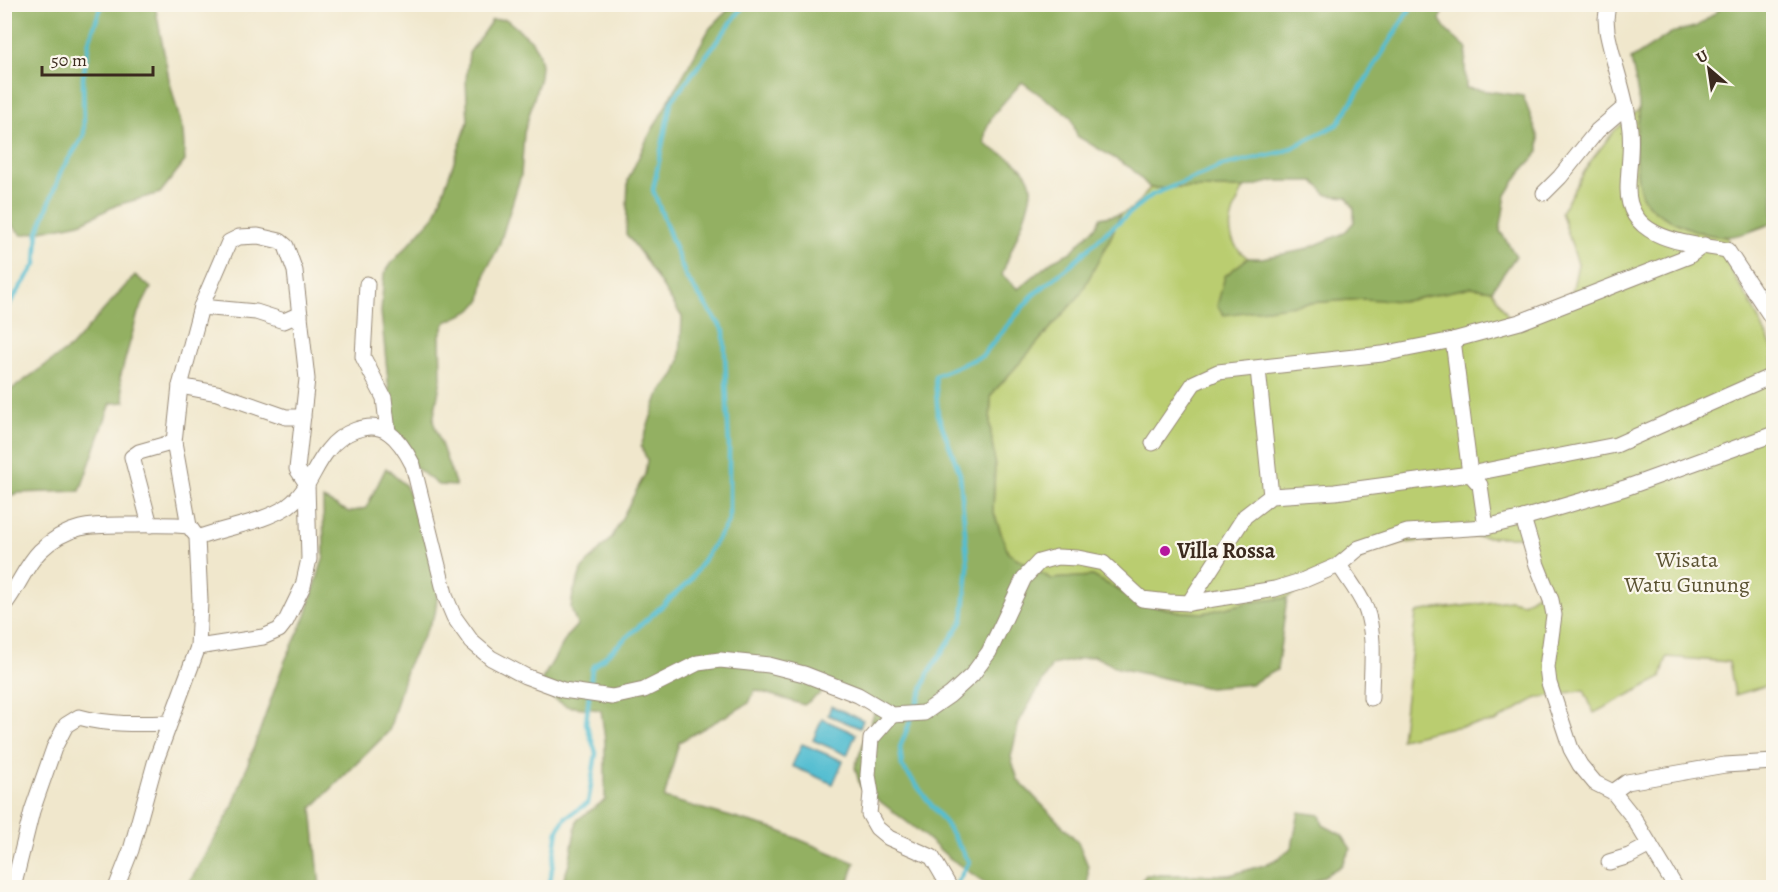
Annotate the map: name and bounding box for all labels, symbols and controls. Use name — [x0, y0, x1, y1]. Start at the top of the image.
scale bar — [42, 39, 153, 77]
north arrow — [1679, 39, 1739, 99]
text: U — [1692, 44, 1713, 69]
text: 50 m — [51, 48, 87, 72]
place label: Villa Rossa — [1176, 536, 1276, 566]
marker: Villa Rossa — [1158, 544, 1172, 558]
park label: Wisata Watu Gunung — [1623, 545, 1750, 600]

